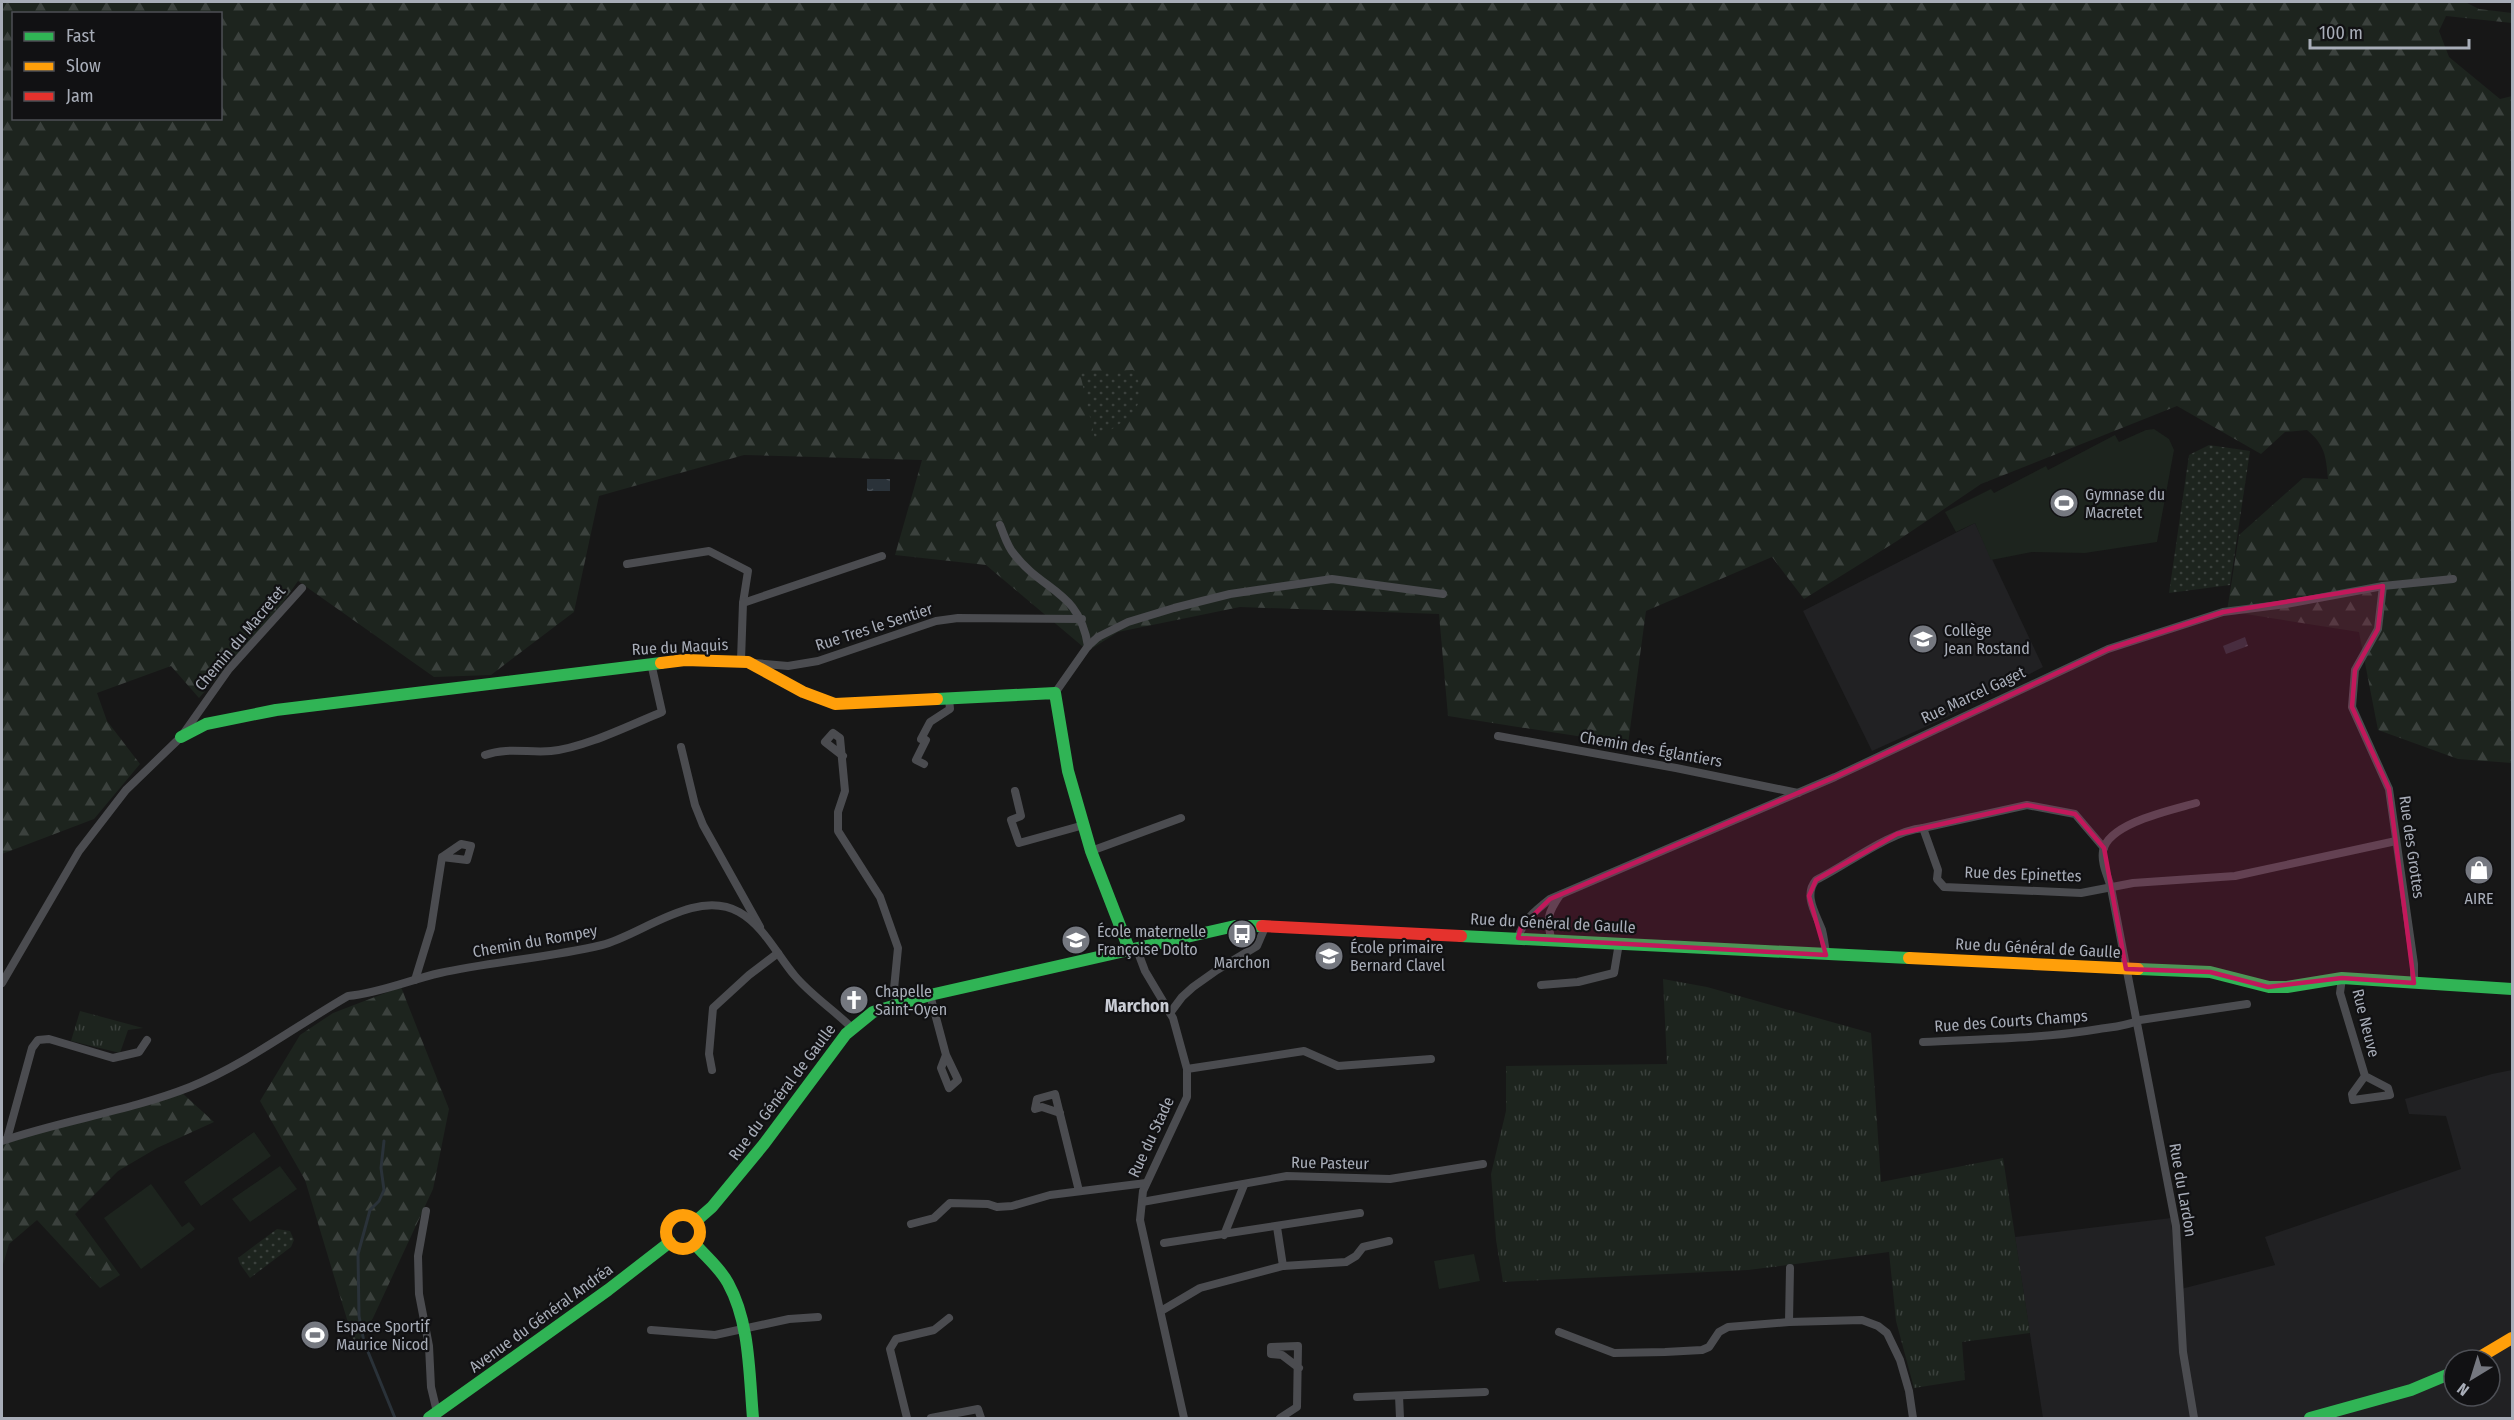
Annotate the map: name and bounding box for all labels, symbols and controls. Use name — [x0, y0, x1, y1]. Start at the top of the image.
legend — [12, 12, 222, 120]
scale bar — [2310, 12, 2469, 50]
text: 100 m — [2319, 22, 2363, 44]
text: Fast — [66, 25, 95, 47]
text: Slow — [66, 55, 101, 77]
text: Jam — [66, 85, 94, 107]
place label: Gymnase du Macretet — [2085, 485, 2165, 522]
sports icon: Gymnase du Macretet — [2048, 487, 2080, 519]
street label: Chemin du Macretet — [191, 581, 290, 694]
street label: Rue Tres le Sentier — [813, 599, 935, 655]
place label: Collège Jean Rostand — [1944, 621, 2030, 658]
school or university icon: Collège Jean Rostand — [1907, 623, 1939, 655]
street label: Rue du Maquis — [631, 635, 729, 659]
street label: Rue Marcel Gaget — [1918, 662, 2029, 727]
street label: Chemin des Églantiers — [1578, 727, 1724, 771]
street label: Rue des Grottes — [2395, 794, 2429, 900]
shop icon: AIRE — [2463, 854, 2495, 886]
street label: Rue des Epinettes — [1964, 862, 2082, 886]
place label: AIRE — [2465, 889, 2493, 908]
street label: Rue du Général de Gaulle — [1470, 909, 1636, 937]
bus stop icon: Marchon — [1226, 918, 1258, 950]
street label: Chemin du Rompey — [471, 921, 600, 961]
place label: École maternelle Françoise Dolto — [1097, 922, 1206, 959]
school or university icon: École maternelle Françoise Dolto — [1060, 924, 1092, 956]
street label: Rue du Général de Gaulle — [1955, 934, 2121, 962]
place label: École primaire Bernard Clavel — [1350, 938, 1445, 975]
school or university icon: École primaire Bernard Clavel — [1313, 940, 1345, 972]
place label: Marchon — [1214, 953, 1270, 972]
place label: Chapelle Saint-Oyen — [875, 982, 947, 1019]
church icon: Chapelle Saint-Oyen — [838, 984, 870, 1016]
street label: Rue Neuve — [2348, 987, 2384, 1059]
district label: Marchon — [1105, 995, 1169, 1017]
street label: Rue des Courts Champs — [1934, 1006, 2088, 1036]
street label: Rue du Général de Gaulle — [725, 1020, 839, 1164]
street label: Rue du Stade — [1124, 1094, 1178, 1180]
street label: Rue du Lardon — [2165, 1142, 2201, 1238]
street label: Rue Pasteur — [1291, 1153, 1369, 1173]
street label: Avenue du Général Andréa — [465, 1259, 617, 1376]
place label: Espace Sportif Maurice Nicod — [336, 1317, 430, 1354]
sports icon: Espace Sportif Maurice Nicod — [299, 1319, 331, 1351]
north arrow — [2442, 1348, 2502, 1408]
text: N — [2453, 1379, 2473, 1400]

